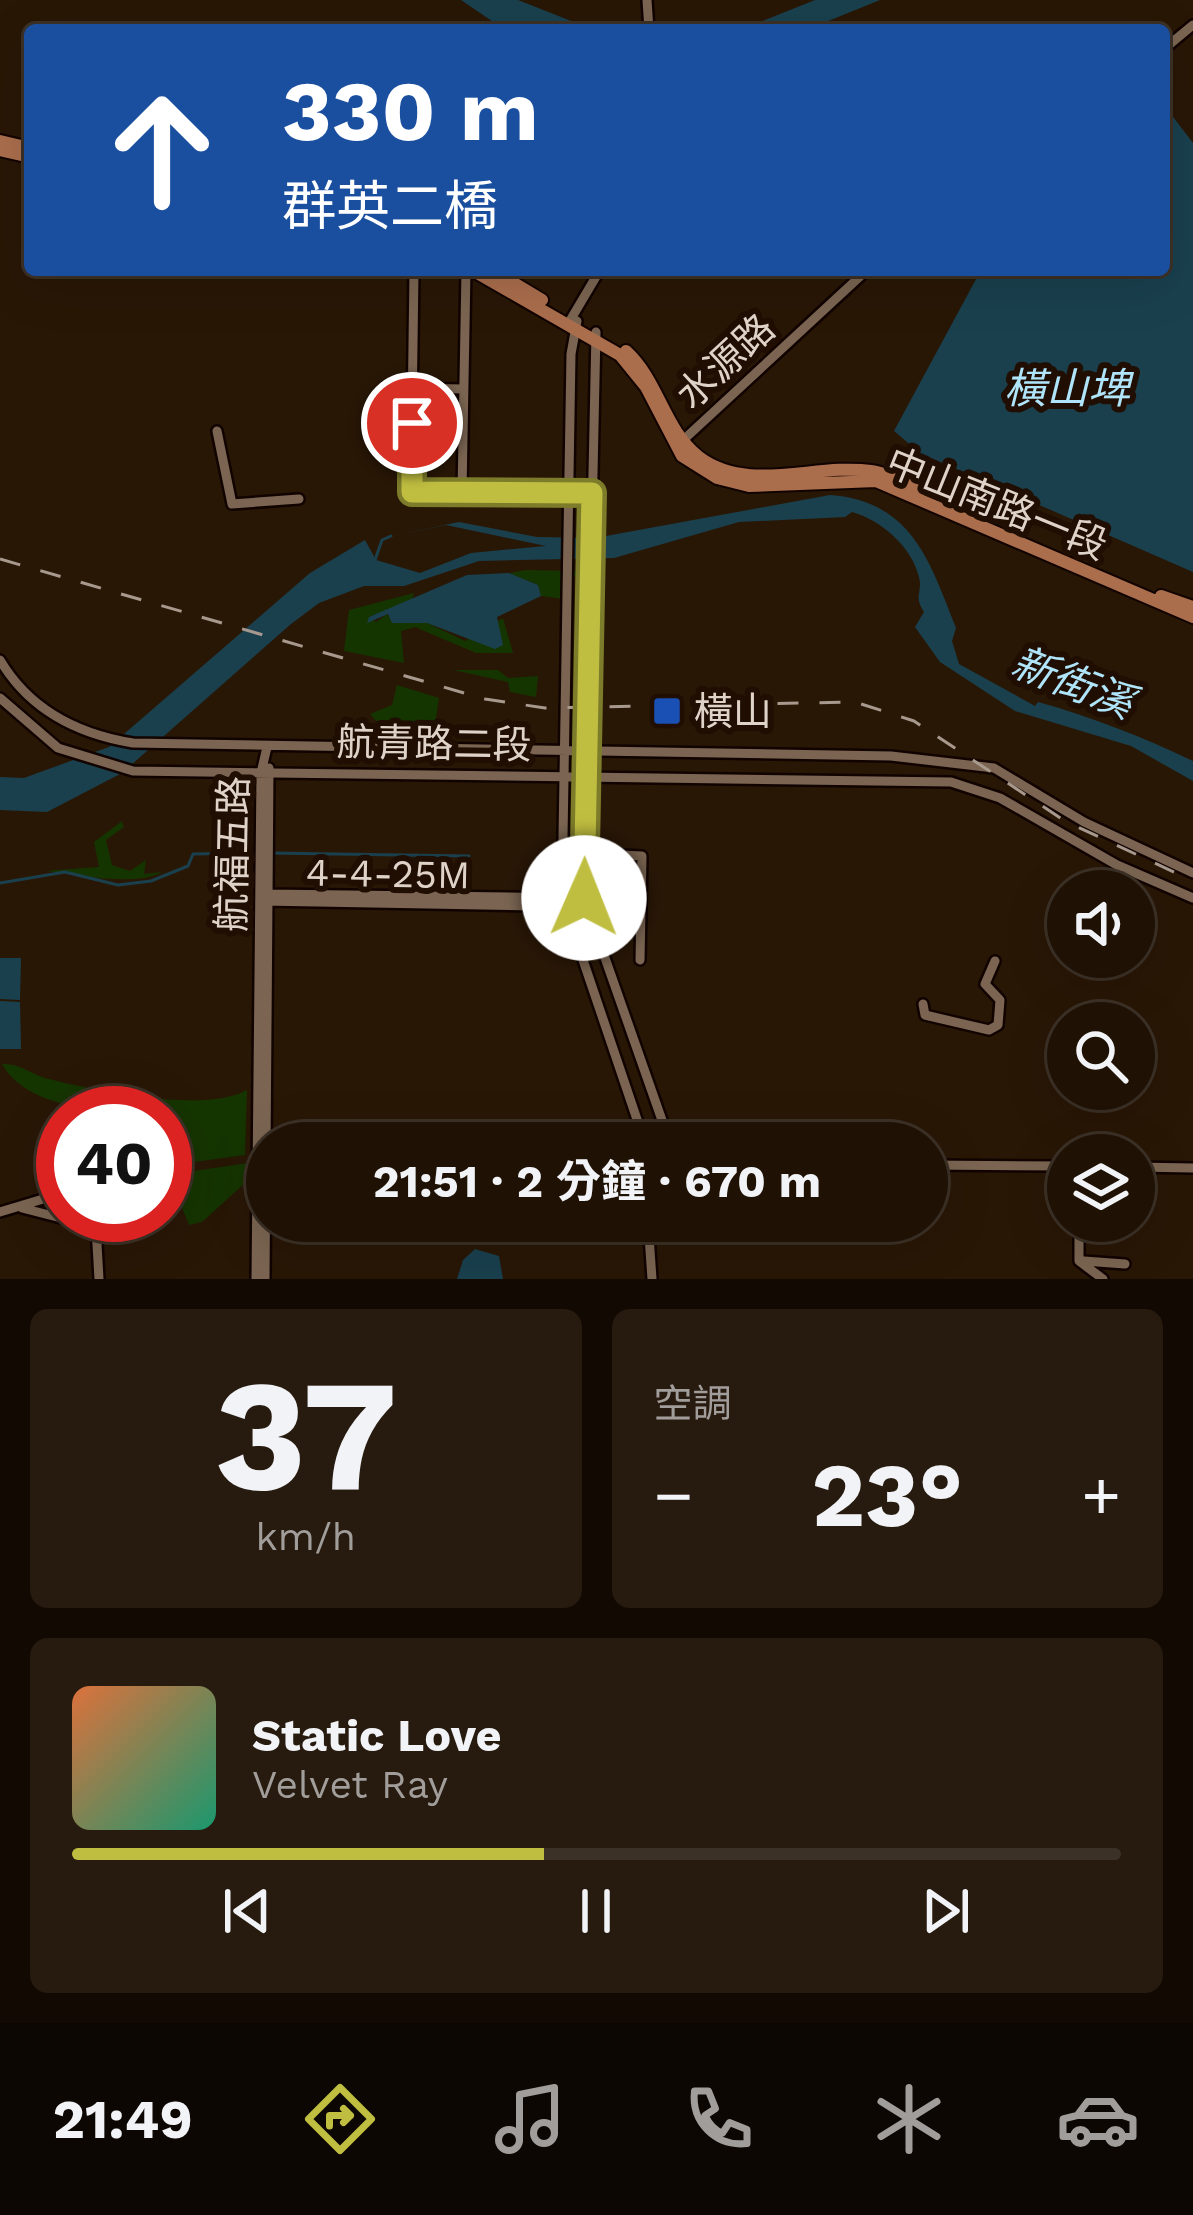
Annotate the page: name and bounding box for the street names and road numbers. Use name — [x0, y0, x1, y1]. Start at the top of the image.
street label: 水源路 — [667, 305, 783, 418]
street label: 中山南路一段 — [880, 439, 1114, 568]
street label: 航青路二段 — [336, 719, 532, 768]
street label: 航福五路 — [209, 776, 256, 932]
street label: 4-4-25M — [305, 850, 471, 897]

